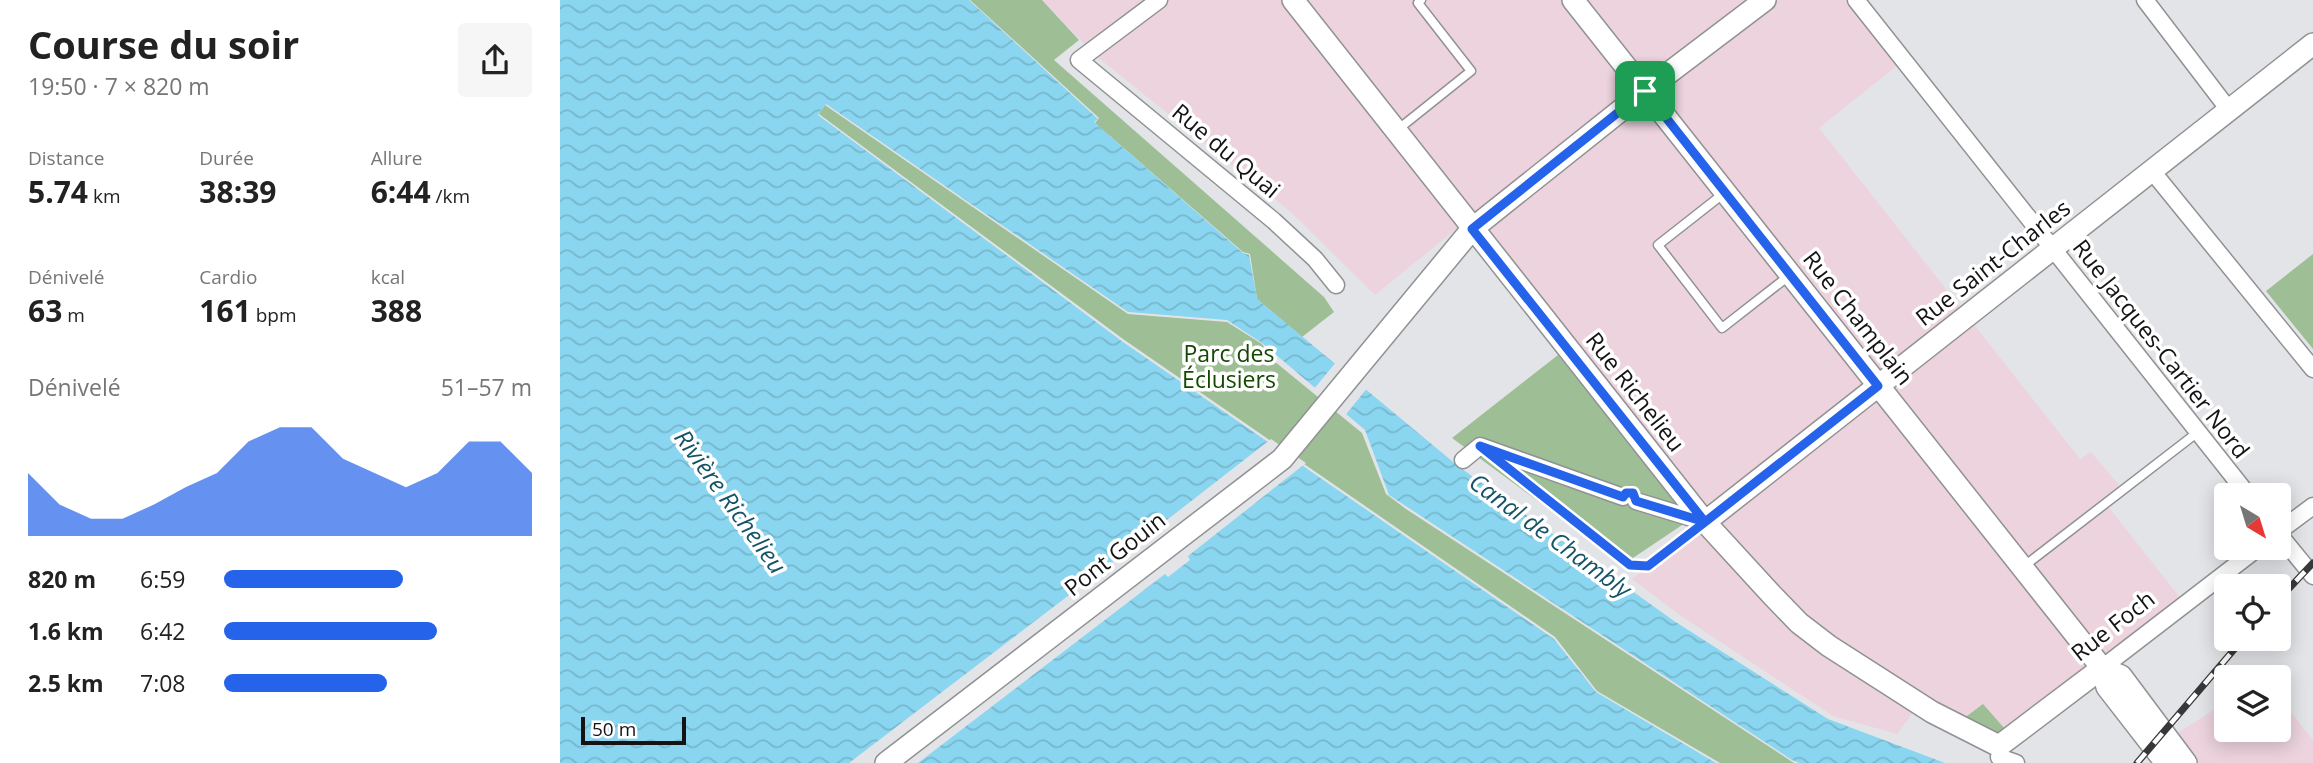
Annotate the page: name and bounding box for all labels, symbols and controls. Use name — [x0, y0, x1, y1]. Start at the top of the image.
text: Course du soir — [28, 18, 299, 70]
button: share — [458, 23, 532, 97]
pin — [1615, 61, 1675, 121]
text: 19:50 · 7 × 820 m — [28, 70, 210, 102]
icon: arrive — [1626, 72, 1664, 110]
street label: Rue du Quai — [1166, 96, 1287, 205]
text: Distance — [28, 145, 104, 171]
text: Durée — [199, 145, 254, 171]
text: Allure — [371, 145, 422, 171]
text: 5.74 — [28, 171, 88, 212]
text: 38:39 — [199, 171, 277, 212]
text: 6:44 — [371, 171, 431, 212]
text: km — [88, 183, 121, 209]
text: /km — [431, 183, 470, 209]
street label: Rue Saint-Charles — [1908, 192, 2077, 333]
street label: Rue Jacques-Cartier Nord — [2066, 232, 2258, 465]
street label: Rue Champlain — [1796, 244, 1921, 391]
text: Dénivelé — [28, 264, 105, 290]
text: Cardio — [199, 264, 257, 290]
text: kcal — [371, 264, 405, 290]
text: 63 — [28, 290, 62, 331]
text: 161 — [199, 290, 251, 331]
text: 388 — [371, 290, 422, 331]
text: m — [62, 302, 85, 328]
text: bpm — [251, 302, 297, 328]
street label: Rue Richelieu — [1579, 325, 1693, 458]
park label: Parc des Éclusiers — [1182, 337, 1276, 395]
text: Dénivelé — [28, 371, 121, 403]
text: 51–57 m — [441, 371, 532, 403]
water label: Rivière Richelieu — [668, 422, 795, 580]
water label: Canal de Chambly — [1463, 465, 1640, 606]
north arrow — [2214, 483, 2291, 560]
map controls — [2214, 483, 2291, 742]
street label: Pont Gouin — [1057, 504, 1172, 603]
text: 820 m — [28, 563, 96, 595]
text: 6:59 — [140, 563, 186, 595]
button: locate — [2214, 574, 2291, 651]
street label: Rue Foch — [2064, 582, 2161, 668]
text: 1.6 km — [28, 615, 104, 647]
text: 6:42 — [140, 615, 186, 647]
button: layers — [2214, 665, 2291, 742]
text: 2.5 km — [28, 667, 104, 699]
text: 7:08 — [140, 667, 186, 699]
scale bar — [581, 714, 686, 746]
text: 50 m — [592, 716, 636, 742]

